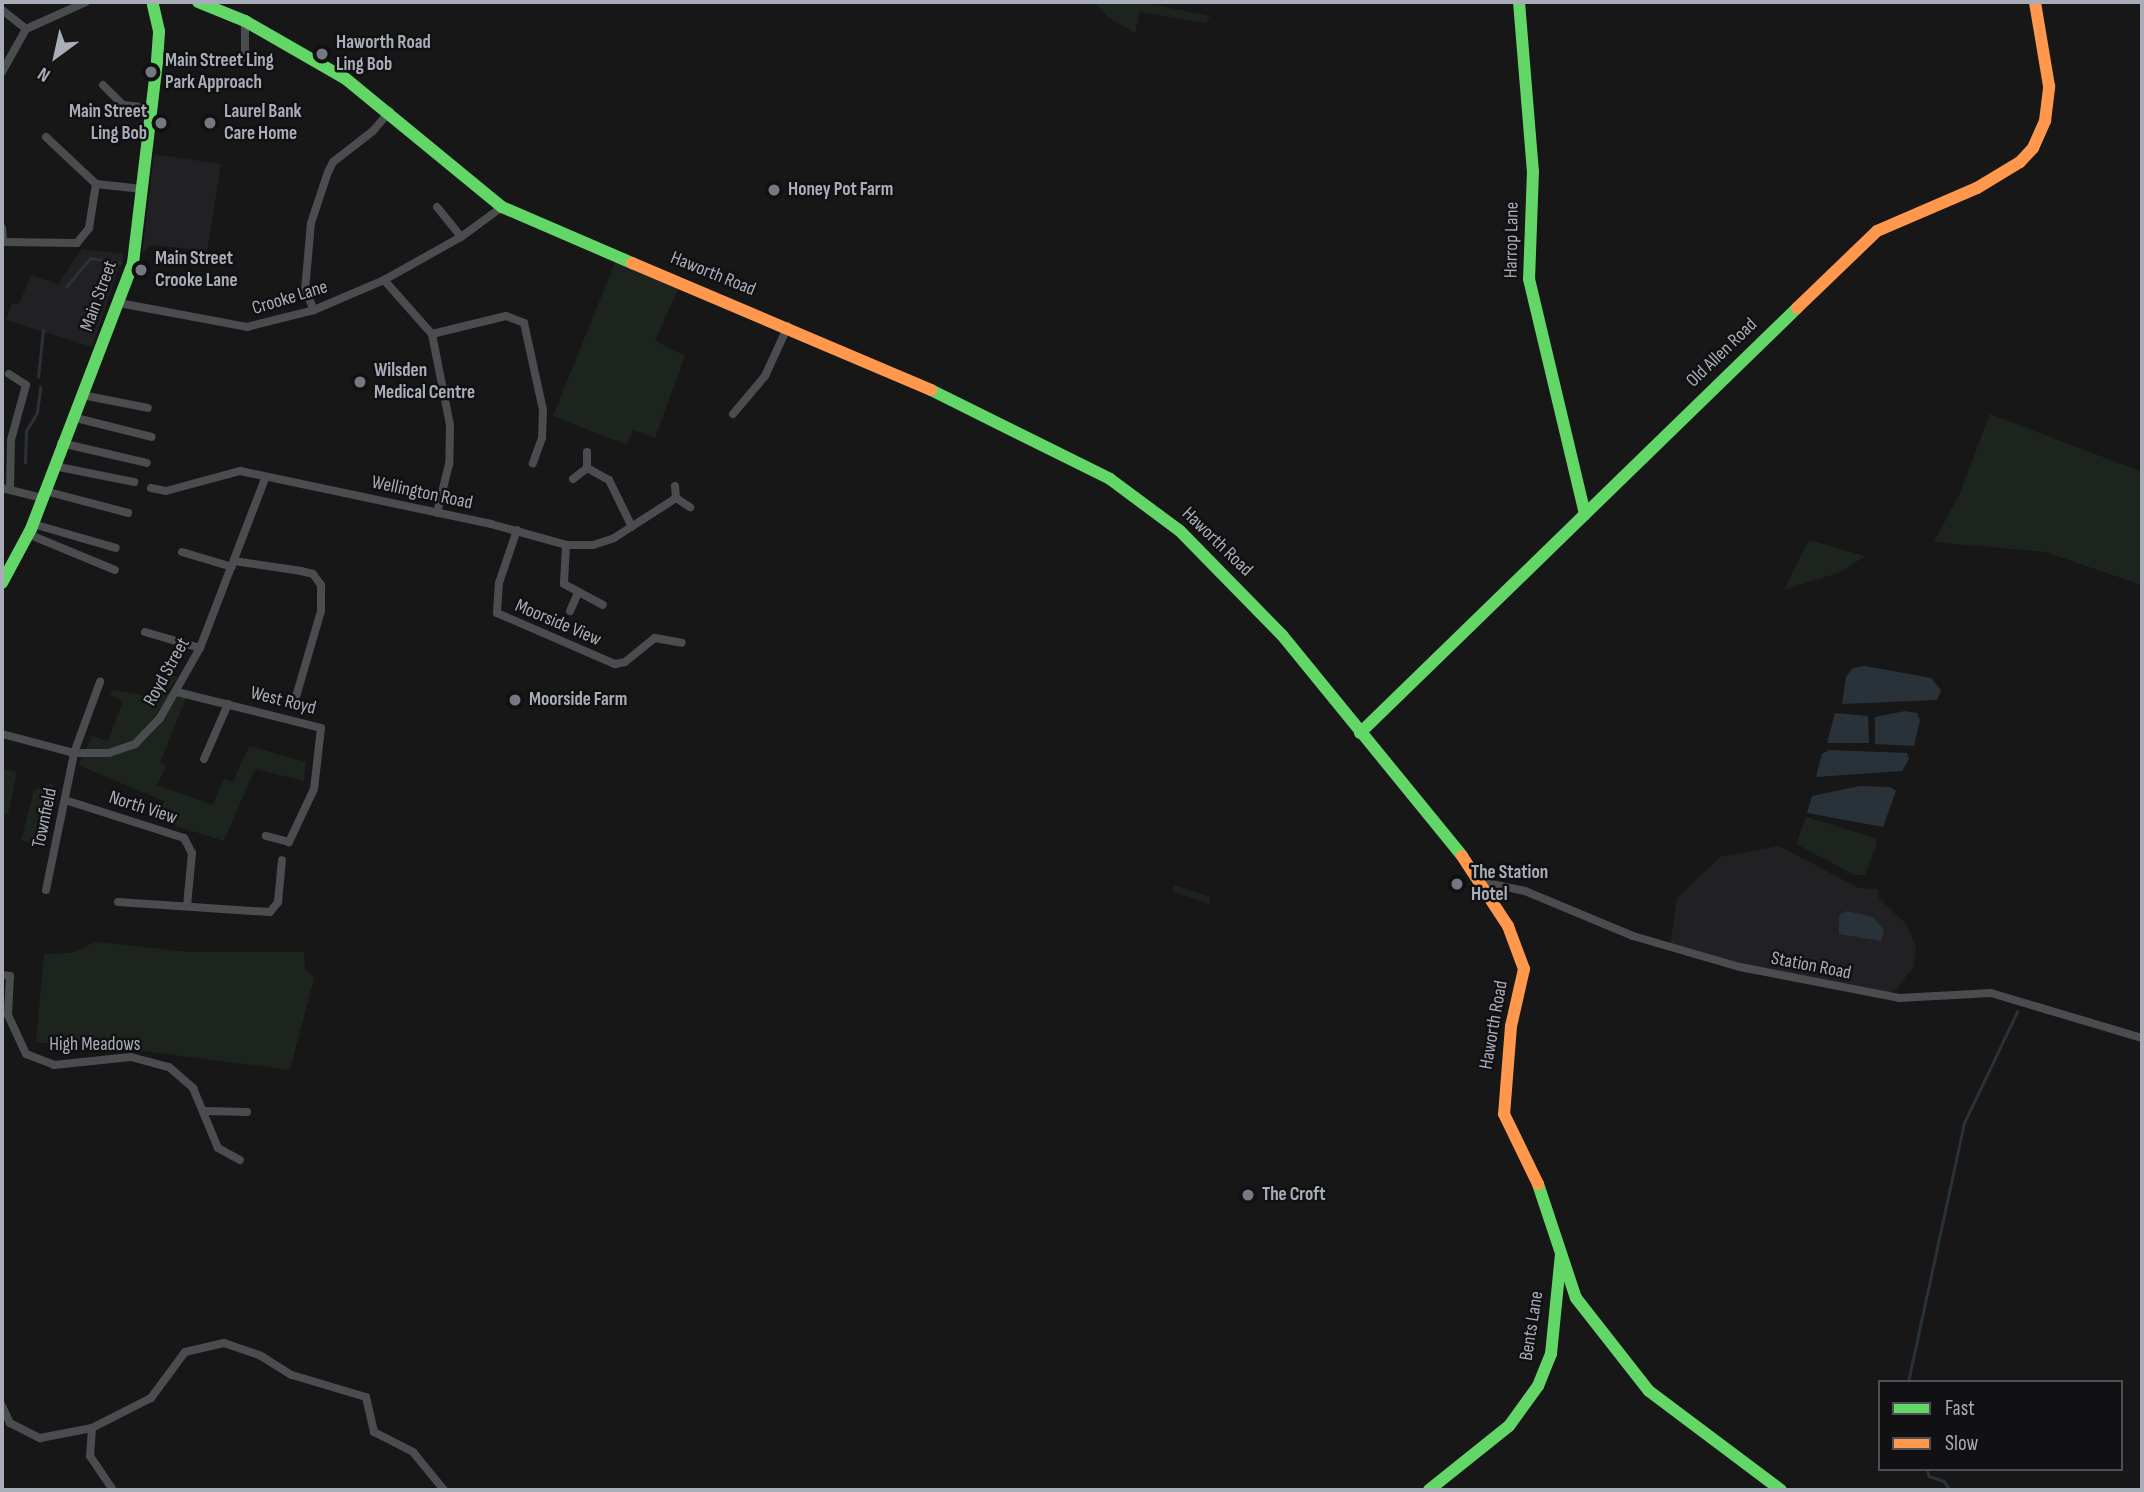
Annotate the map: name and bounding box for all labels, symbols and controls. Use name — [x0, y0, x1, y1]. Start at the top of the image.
north arrow — [21, 21, 91, 91]
place label: Haworth Road Ling Bob — [336, 32, 431, 76]
marker: Haworth Road Ling Bob — [314, 46, 330, 62]
place label: Main Street Ling Park Approach — [165, 50, 274, 94]
text: N — [34, 62, 55, 86]
marker: Main Street Ling Park Approach — [143, 64, 159, 80]
place label: Main Street Ling Bob — [69, 101, 147, 145]
place label: Laurel Bank Care Home — [224, 101, 302, 145]
marker: Main Street Ling Bob — [153, 115, 169, 131]
marker: Laurel Bank Care Home — [202, 115, 218, 131]
place label: Honey Pot Farm — [788, 179, 893, 201]
marker: Honey Pot Farm — [766, 182, 782, 198]
street label: Harrop Lane — [1500, 202, 1524, 278]
street label: Haworth Road — [667, 247, 759, 301]
place label: Main Street Crooke Lane — [155, 248, 238, 292]
street label: Main Street — [76, 258, 122, 334]
marker: Main Street Crooke Lane — [133, 262, 149, 278]
street label: Crooke Lane — [249, 276, 331, 320]
street label: Old Allen Road — [1682, 314, 1762, 392]
place label: Wilsden Medical Centre — [374, 360, 475, 404]
marker: Wilsden Medical Centre — [352, 374, 368, 390]
street label: Wellington Road — [369, 471, 475, 515]
street label: Haworth Road — [1177, 503, 1257, 581]
street label: Moorside View — [511, 595, 605, 651]
street label: Royd Street — [139, 634, 195, 710]
street label: West Royd — [248, 682, 318, 720]
place label: Moorside Farm — [529, 689, 627, 711]
marker: Moorside Farm — [507, 692, 523, 708]
street label: Townfield — [28, 786, 62, 850]
street label: North View — [106, 786, 180, 830]
place label: The Station Hotel — [1471, 862, 1548, 906]
marker: The Station Hotel — [1449, 876, 1465, 892]
street label: Station Road — [1769, 947, 1853, 985]
street label: Haworth Road — [1475, 979, 1513, 1071]
street label: High Meadows — [49, 1034, 141, 1056]
place label: The Croft — [1262, 1184, 1326, 1206]
marker: The Croft — [1240, 1187, 1256, 1203]
street label: Bents Lane — [1515, 1290, 1549, 1362]
legend — [1878, 1380, 2123, 1471]
text: Fast — [1945, 1396, 1975, 1421]
text: Slow — [1945, 1431, 1978, 1456]

